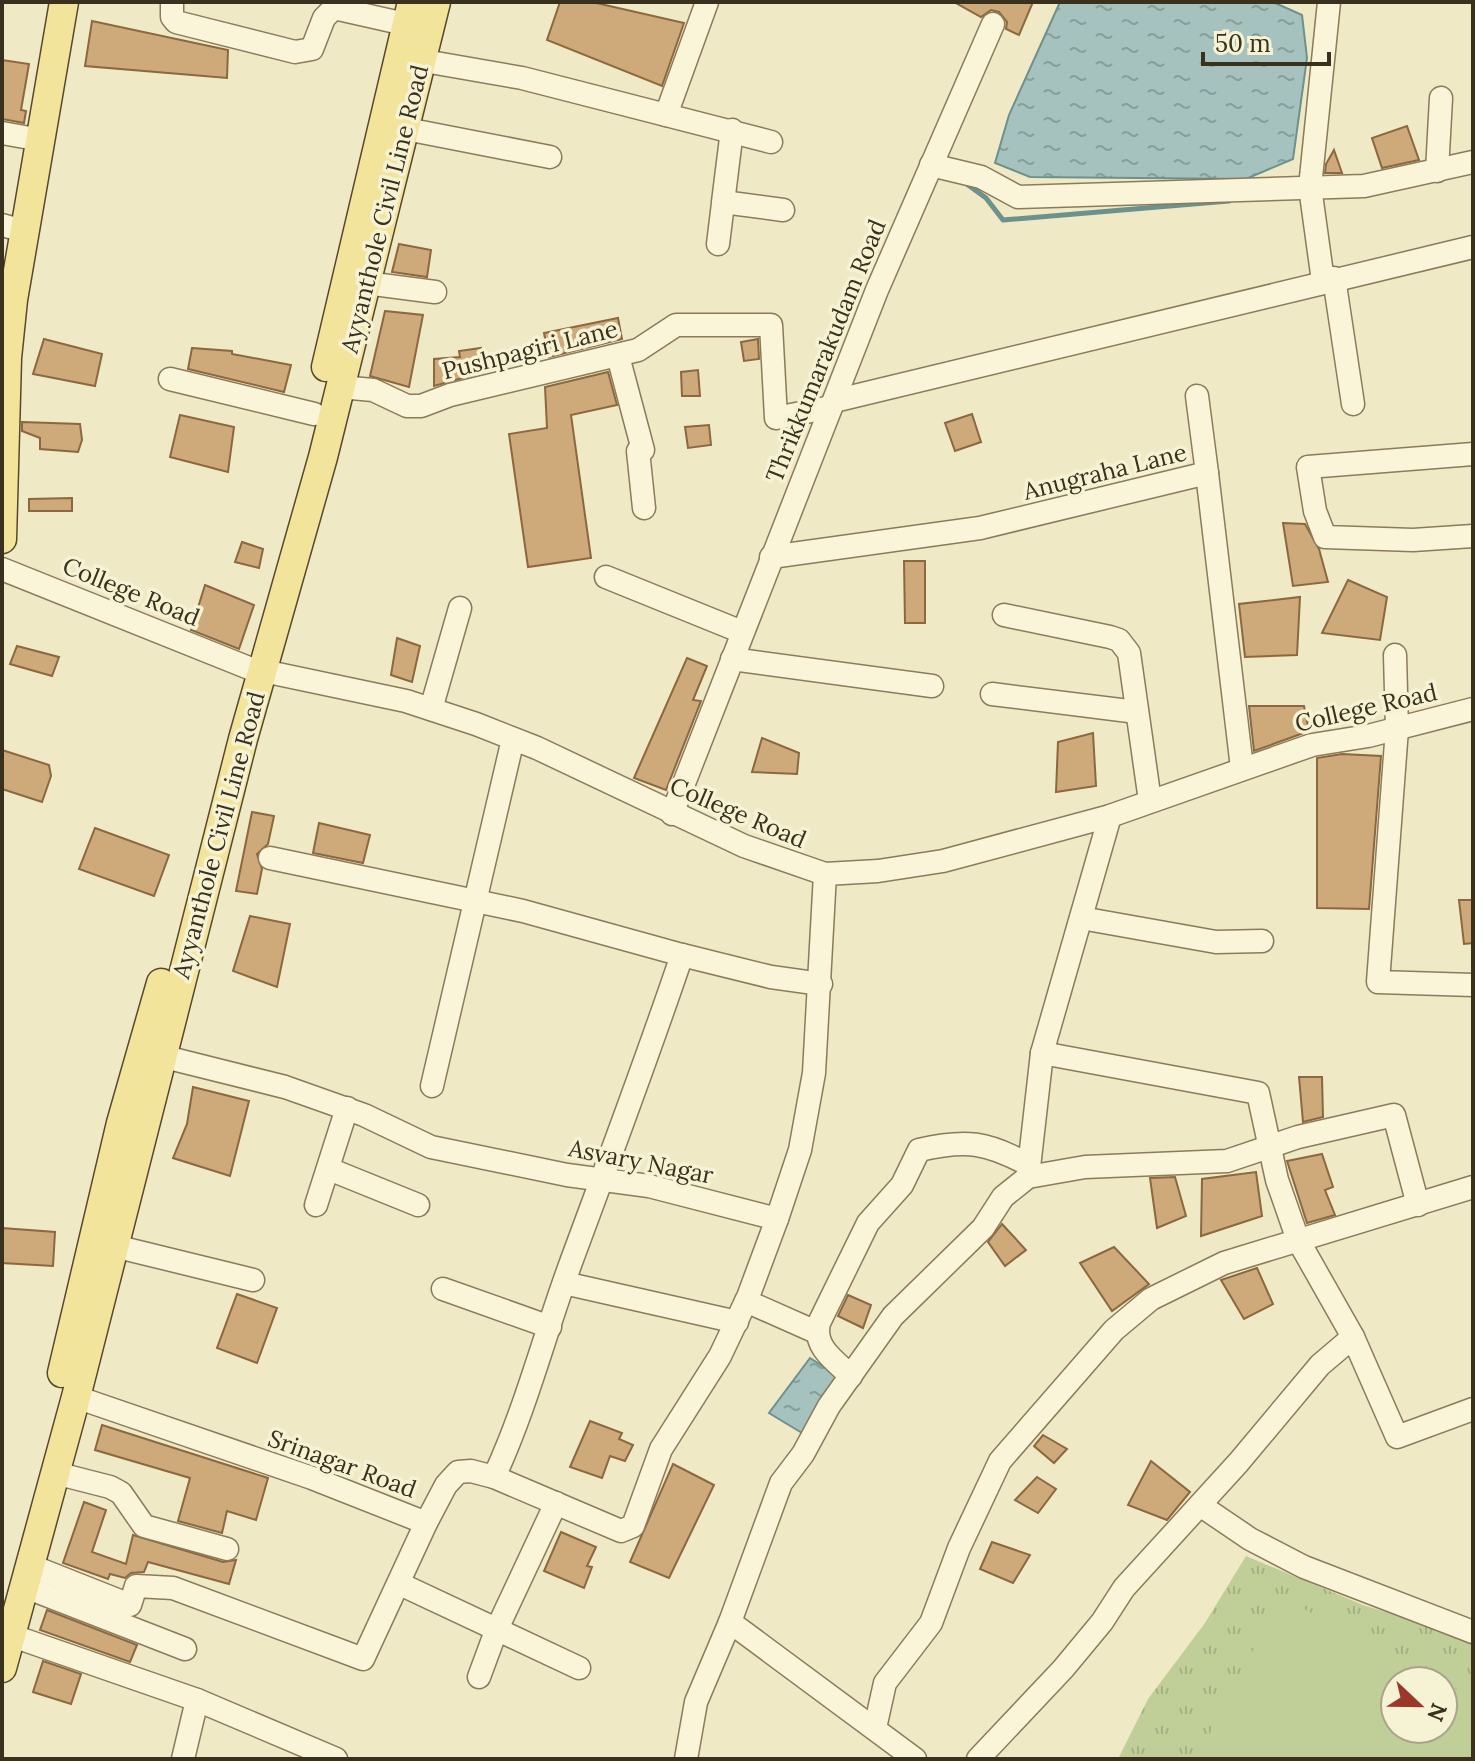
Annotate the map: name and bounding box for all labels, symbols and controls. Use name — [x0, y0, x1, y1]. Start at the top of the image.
scale bar — [1203, 16, 1329, 66]
text: 50 m — [1215, 28, 1271, 59]
street label: Ayyanthole Civil Line Road — [333, 61, 435, 357]
street label: Thrikkumarakudam Road — [759, 215, 893, 487]
street label: Pushpagiri Lane — [439, 313, 621, 386]
street label: Anugraha Lane — [1019, 436, 1190, 507]
street label: College Road — [58, 550, 204, 633]
street label: College Road — [1292, 676, 1440, 739]
street label: Ayyanthole Civil Line Road — [165, 688, 272, 983]
street label: College Road — [665, 770, 811, 855]
street label: Asvary Nagar — [565, 1132, 717, 1191]
street label: Srinagar Road — [264, 1422, 421, 1505]
north arrow — [1379, 1665, 1459, 1745]
text: N — [1421, 1699, 1454, 1726]

